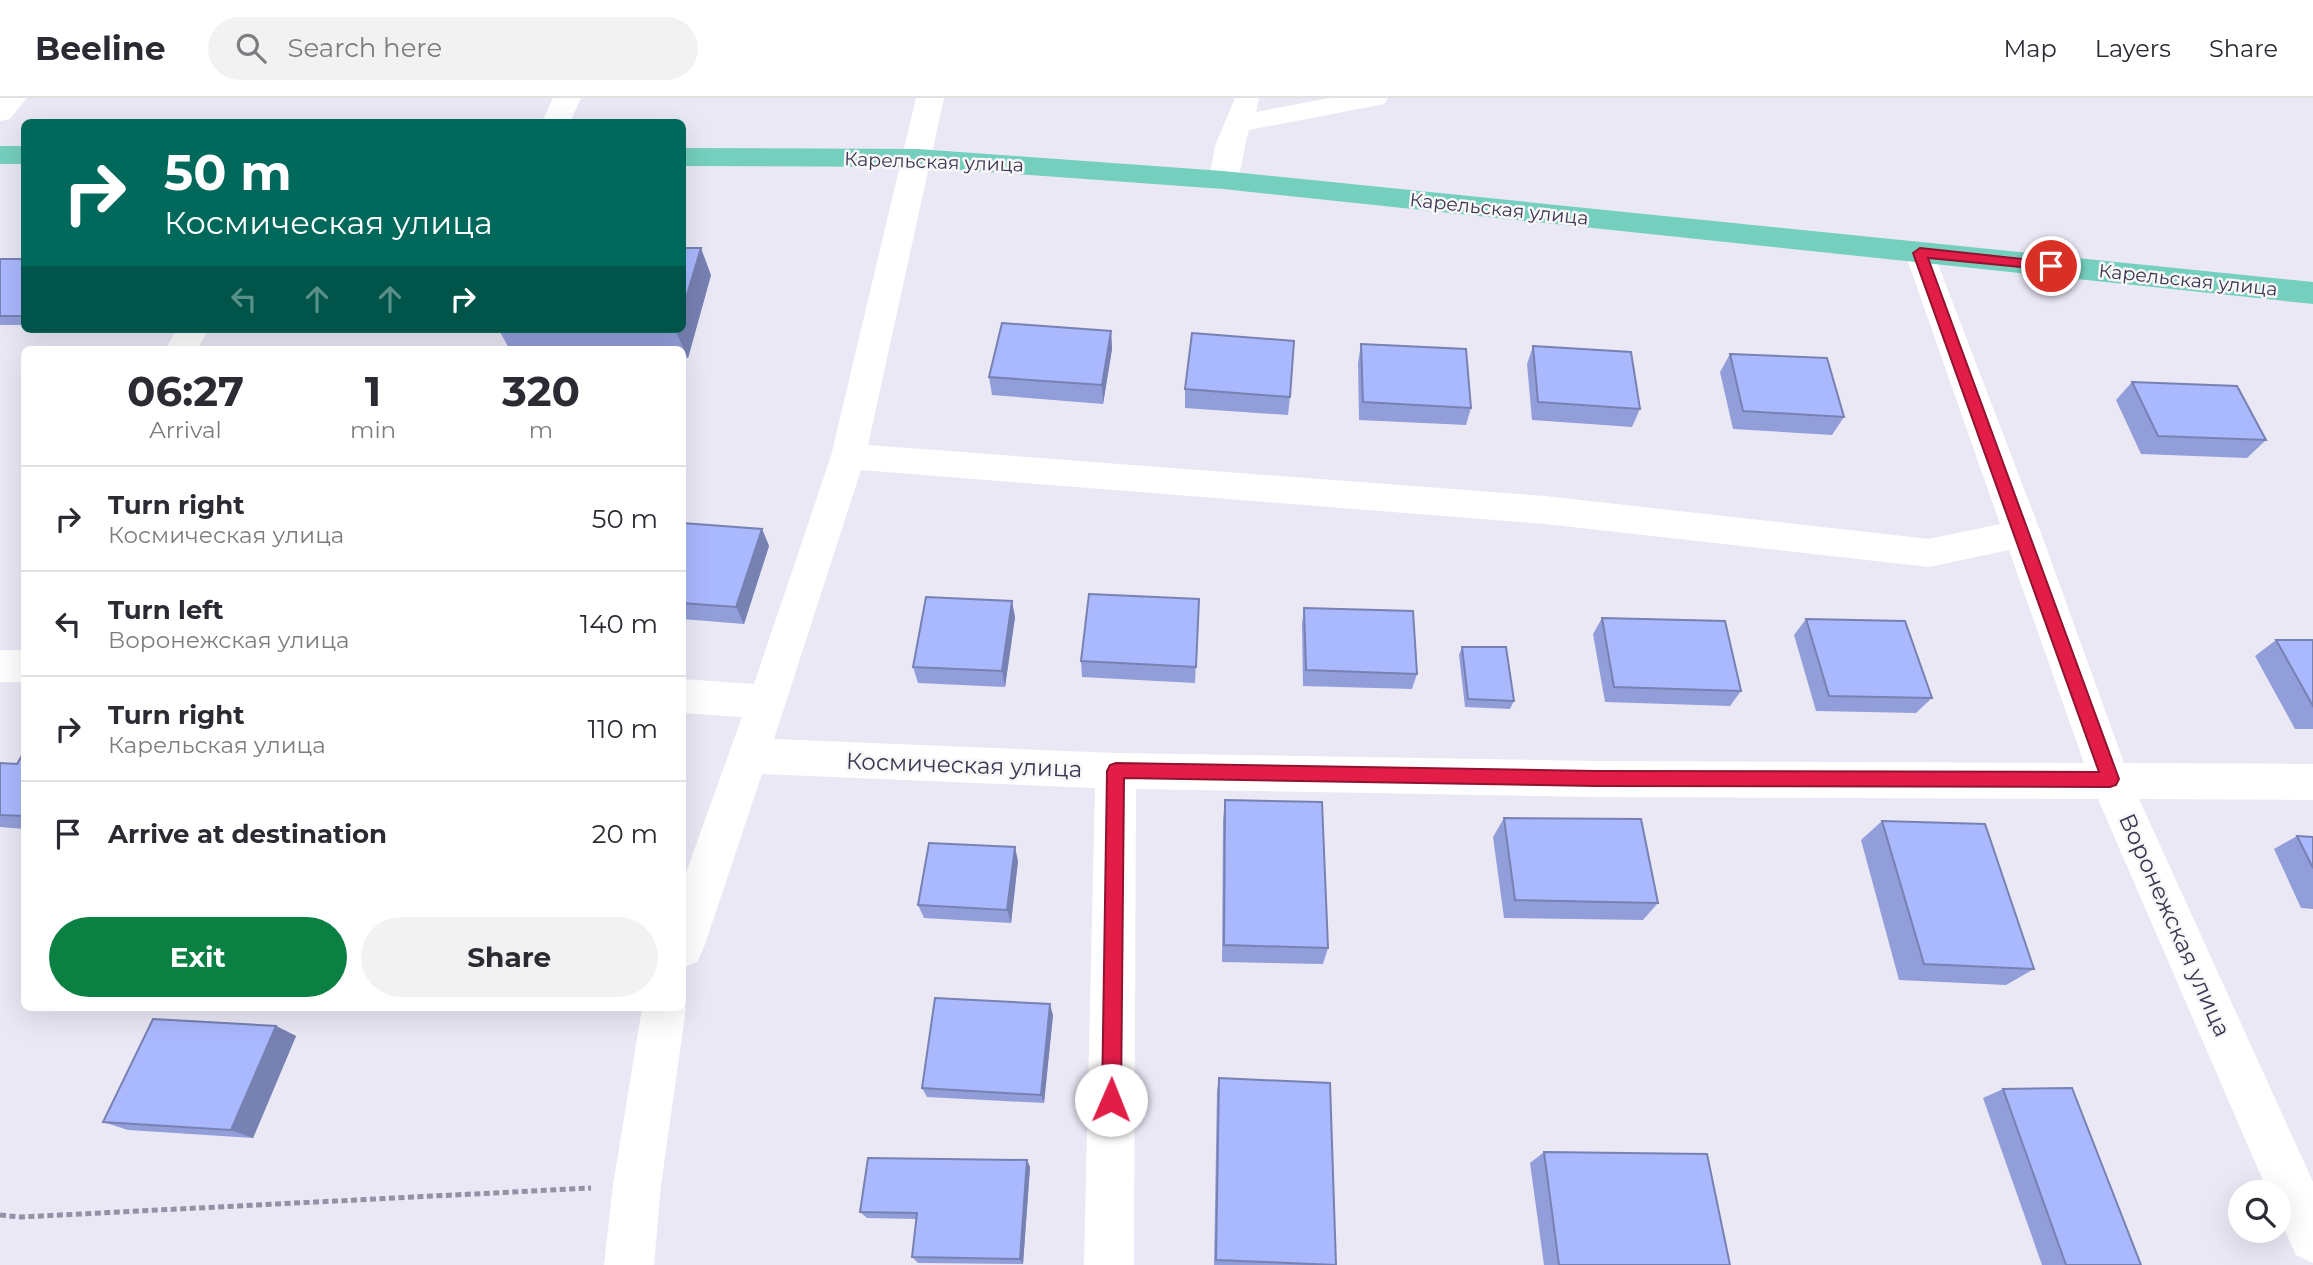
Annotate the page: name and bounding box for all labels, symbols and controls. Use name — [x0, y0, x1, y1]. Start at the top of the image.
search box — [208, 17, 698, 80]
text: Beeline — [35, 28, 166, 68]
icon: search — [232, 29, 270, 67]
text: Search here — [288, 32, 442, 64]
text: Map — [2003, 34, 2057, 63]
text: Layers — [2095, 34, 2171, 63]
text: Share — [2209, 34, 2278, 63]
text: 50 m — [164, 143, 292, 202]
icon: right — [49, 147, 140, 238]
street label: Карельская улица — [844, 147, 1024, 177]
street label: Карельская улица — [1408, 188, 1590, 230]
text: Космическая улица — [164, 203, 493, 242]
pin — [2021, 236, 2081, 296]
icon: arrive — [2032, 247, 2070, 285]
street label: Карельская улица — [2097, 259, 2279, 301]
icon: left — [225, 280, 263, 318]
icon: ahead — [298, 280, 336, 318]
icon: ahead — [371, 280, 409, 318]
icon: right — [444, 280, 482, 318]
text: 06:27 — [127, 365, 244, 417]
text: 1 — [365, 365, 381, 417]
text: 320 — [502, 365, 580, 417]
text: Arrival — [149, 416, 222, 444]
text: min — [350, 416, 396, 444]
text: m — [529, 416, 553, 444]
text: Turn right — [108, 489, 244, 521]
icon: right — [49, 500, 87, 538]
text: 50 m — [592, 503, 658, 535]
text: Космическая улица — [108, 521, 344, 549]
text: Turn left — [108, 594, 224, 626]
icon: left — [49, 605, 87, 643]
text: 140 m — [580, 608, 658, 640]
text: Воронежская улица — [108, 626, 350, 654]
text: Turn right — [108, 699, 244, 731]
icon: right — [49, 710, 87, 748]
text: 110 m — [588, 713, 658, 745]
text: Карельская улица — [108, 731, 326, 759]
street label: Космическая улица — [845, 747, 1083, 783]
street label: Воронежская улица — [2113, 809, 2237, 1041]
icon: arrive — [49, 815, 87, 853]
text: Arrive at destination — [108, 818, 387, 850]
text: 20 m — [592, 818, 658, 850]
button: Exit — [49, 917, 347, 997]
button: Share — [361, 917, 658, 997]
position arrow — [1074, 1063, 1148, 1137]
map controls — [2228, 1180, 2291, 1243]
button: search — [2228, 1180, 2291, 1243]

